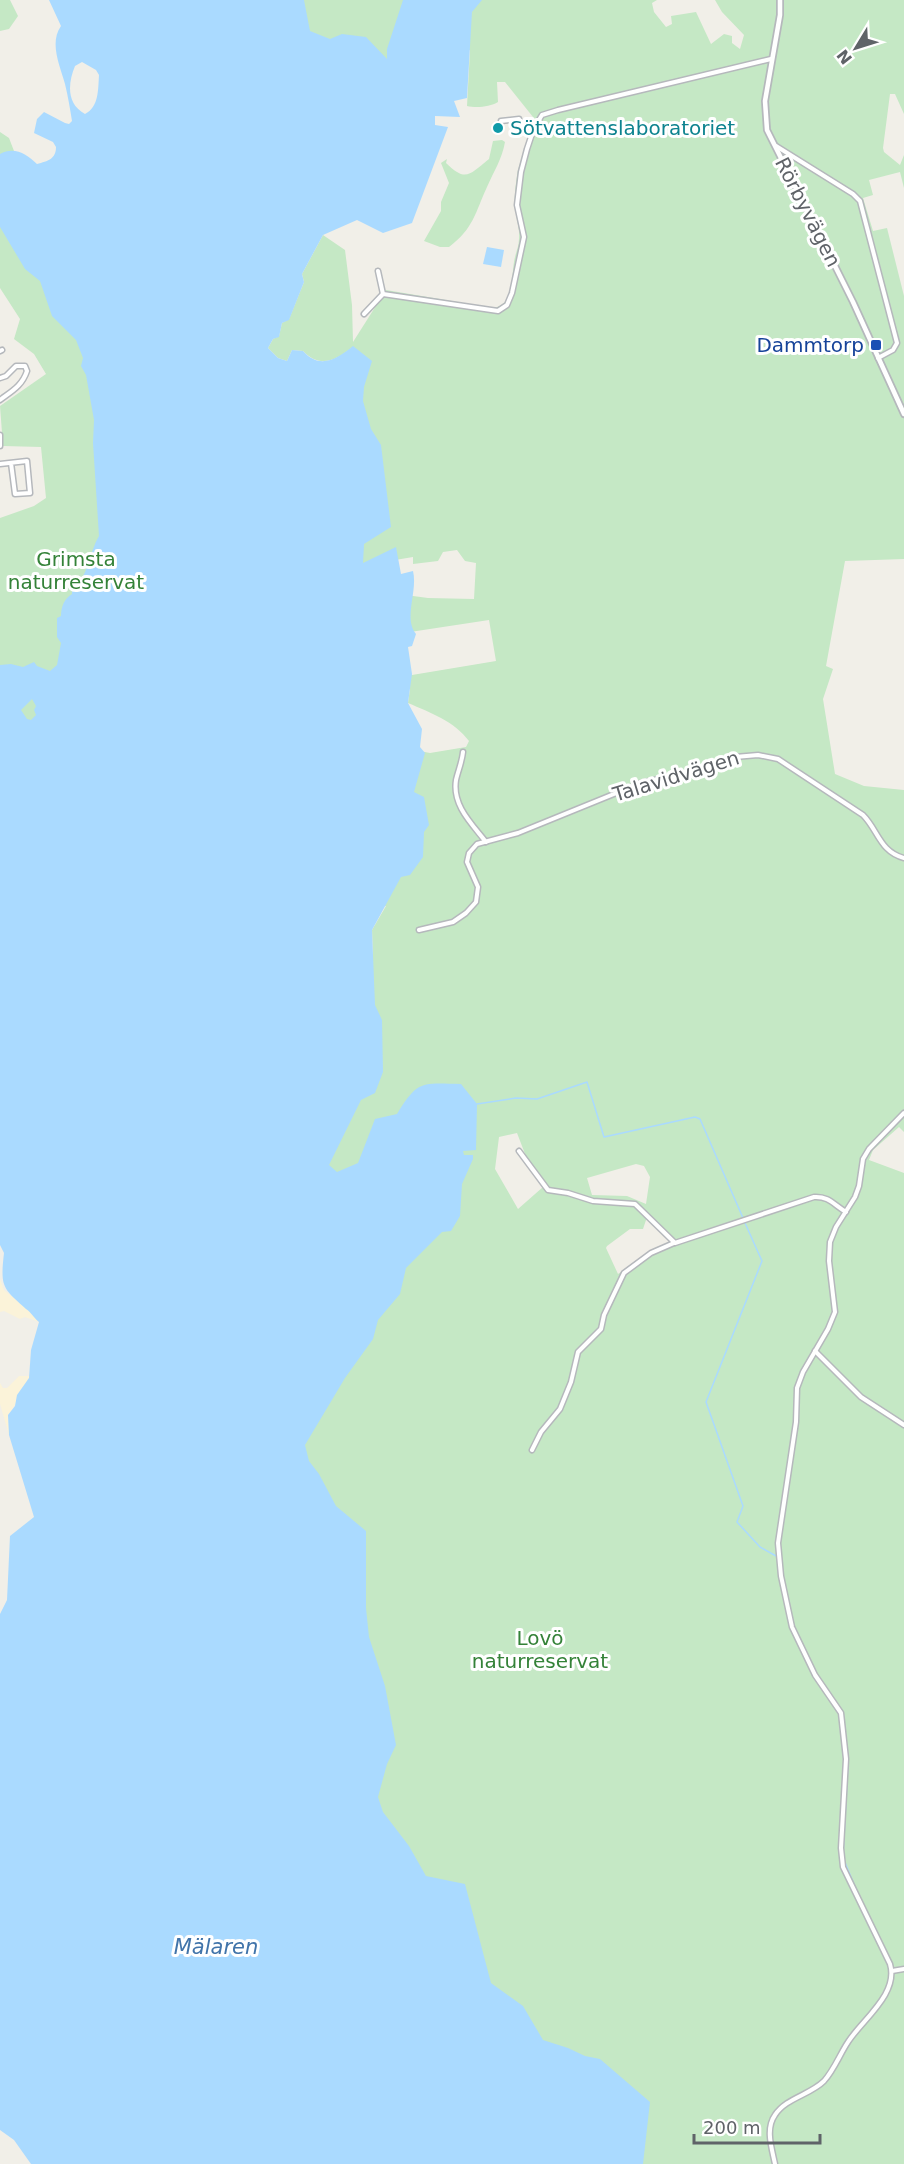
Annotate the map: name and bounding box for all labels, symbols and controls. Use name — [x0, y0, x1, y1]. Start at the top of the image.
north arrow — [826, 18, 886, 78]
text: N — [833, 46, 856, 68]
place label: Sötvattenslaboratoriet — [510, 116, 735, 140]
marker: Sötvattenslaboratoriet — [491, 121, 505, 135]
street label: Rörbyvägen — [770, 153, 846, 271]
place label: Dammtorp — [756, 333, 864, 357]
marker: Dammtorp — [869, 338, 883, 352]
park label: Grimsta naturreservat — [8, 547, 144, 594]
street label: Talavidvägen — [609, 745, 742, 807]
park label: Lovö naturreservat — [472, 1626, 608, 1673]
water label: Mälaren — [174, 1935, 258, 1959]
scale bar — [694, 2107, 820, 2145]
text: 200 m — [703, 2117, 761, 2138]

